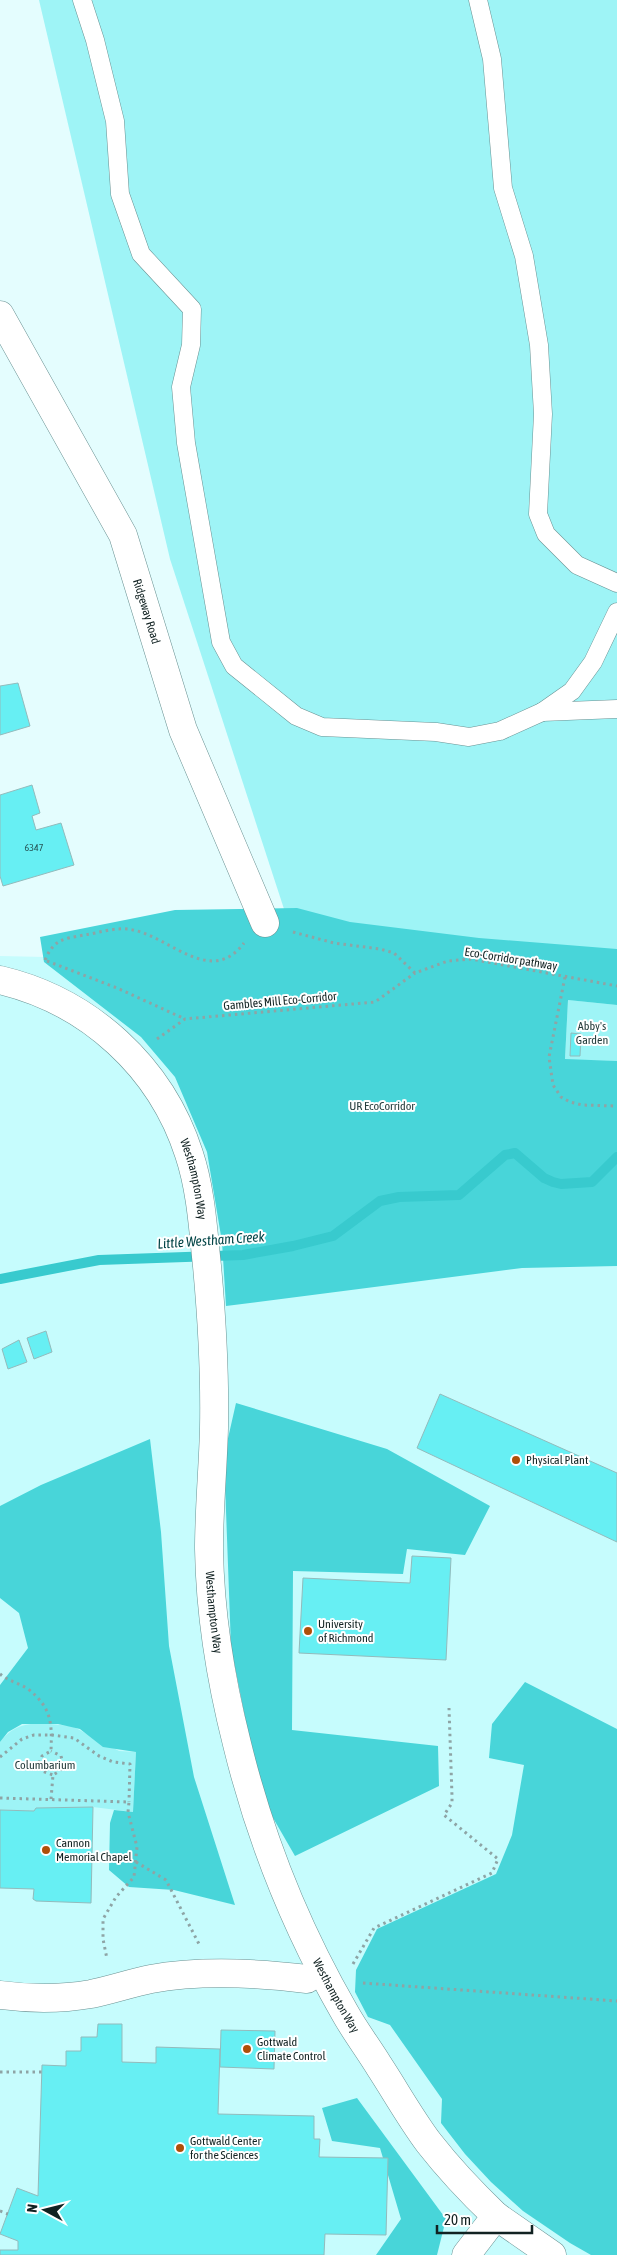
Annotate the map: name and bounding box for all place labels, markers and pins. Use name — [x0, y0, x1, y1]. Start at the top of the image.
place label: Physical Plant — [526, 1453, 589, 1467]
marker: Physical Plant — [510, 1454, 522, 1466]
place label: University of Richmond — [318, 1617, 373, 1645]
marker: University of Richmond — [302, 1625, 314, 1637]
place label: Cannon Memorial Chapel — [56, 1836, 132, 1864]
marker: Cannon Memorial Chapel — [40, 1844, 52, 1856]
place label: Gottwald Climate Control — [257, 2035, 326, 2063]
marker: Gottwald Climate Control — [241, 2043, 253, 2055]
place label: Gottwald Center for the Sciences — [190, 2134, 261, 2162]
marker: Gottwald Center for the Sciences — [174, 2142, 186, 2154]

